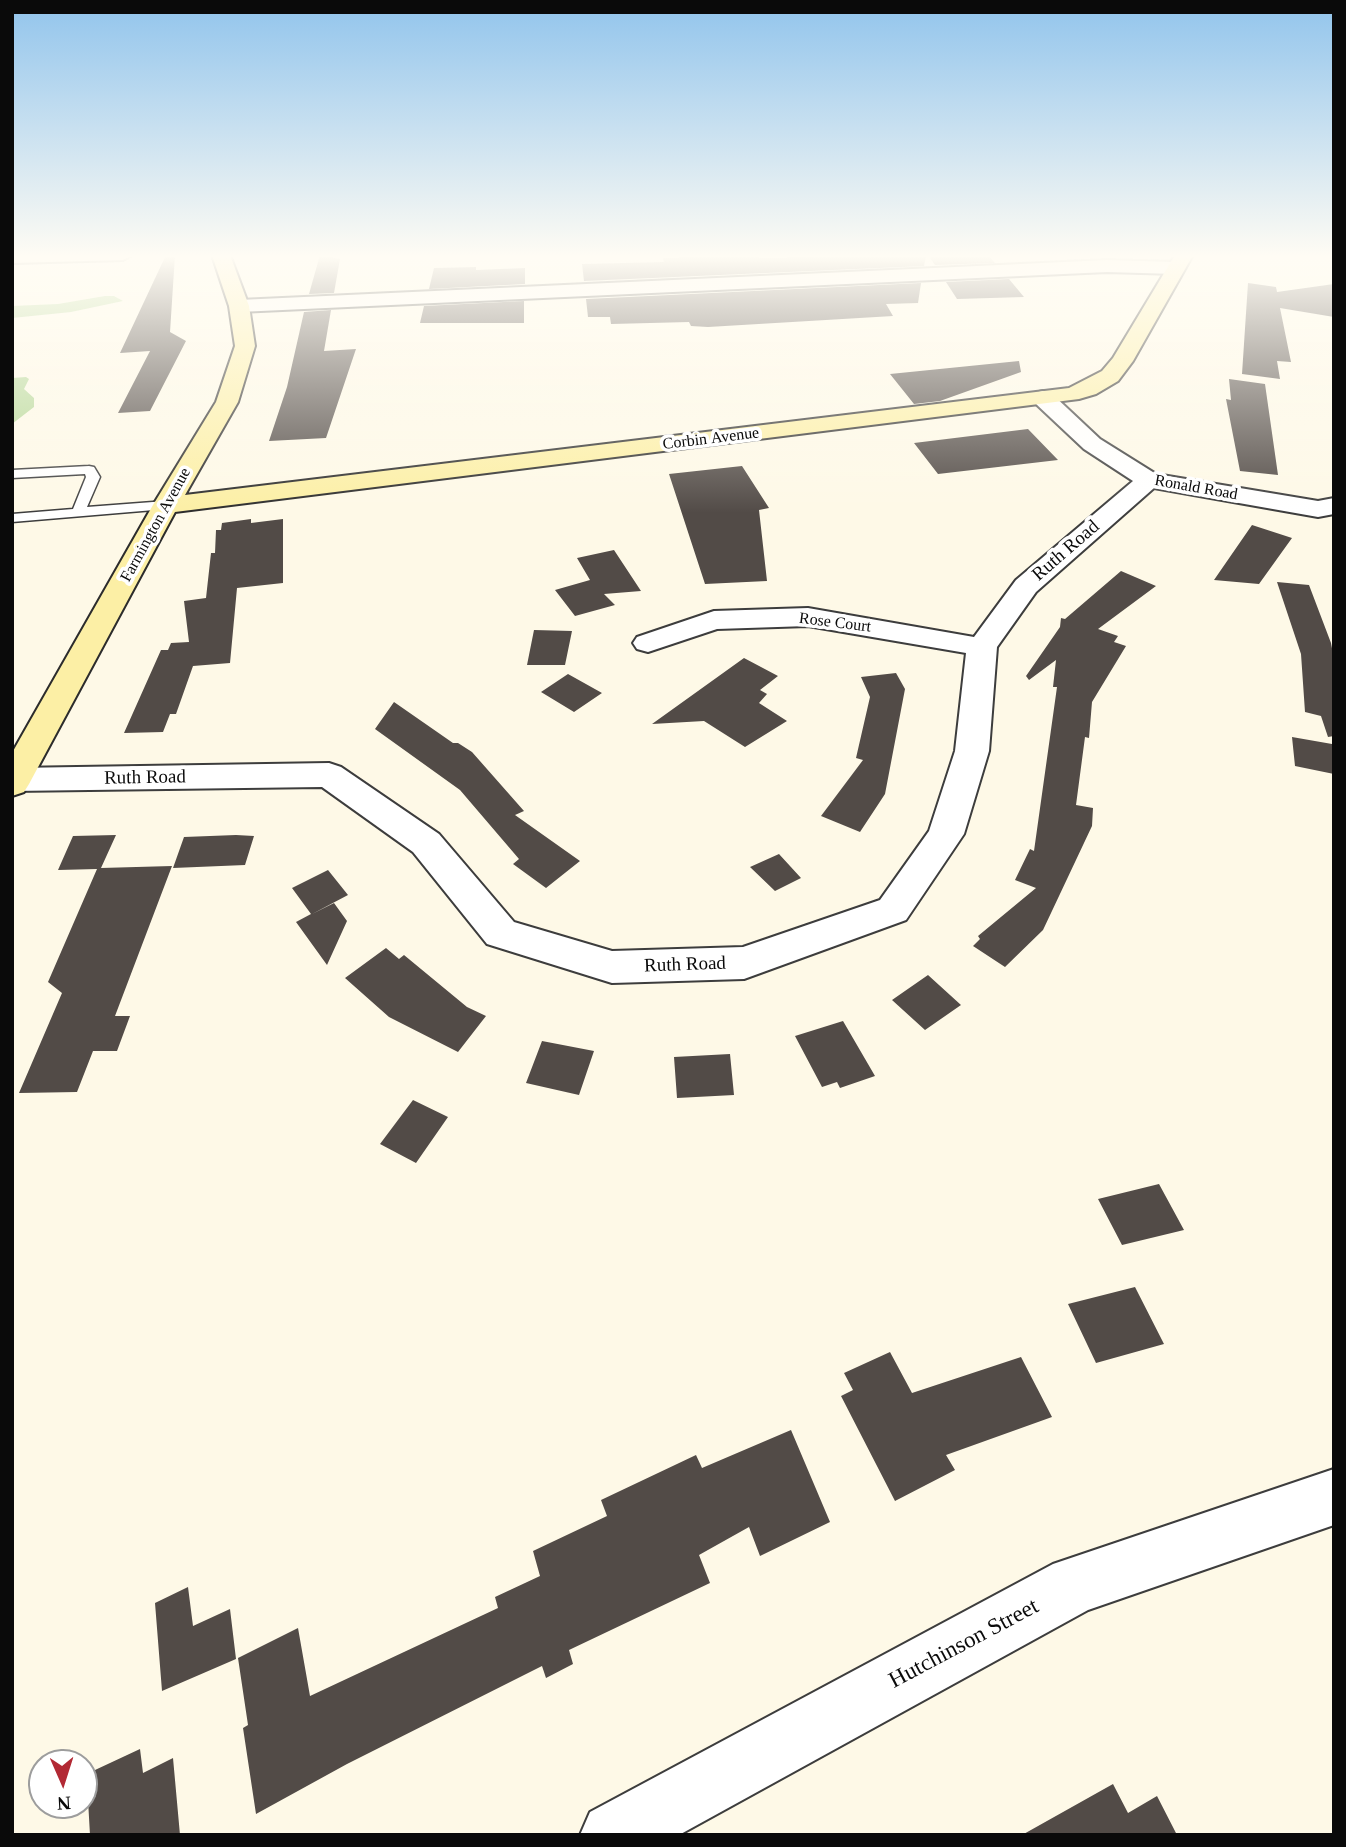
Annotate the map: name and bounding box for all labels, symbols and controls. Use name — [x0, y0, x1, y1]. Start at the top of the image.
street label: Corbin Avenue — [662, 424, 760, 454]
street label: Farmington Avenue — [117, 465, 195, 585]
street label: Ronald Road — [1153, 471, 1239, 505]
street label: Ruth Road — [1028, 516, 1104, 586]
street label: Rose Court — [798, 609, 872, 637]
street label: Ruth Road — [104, 766, 186, 790]
street label: Ruth Road — [644, 952, 726, 978]
street label: Hutchinson Street — [884, 1593, 1044, 1695]
north arrow — [28, 1749, 98, 1819]
text: N — [57, 1793, 71, 1814]

